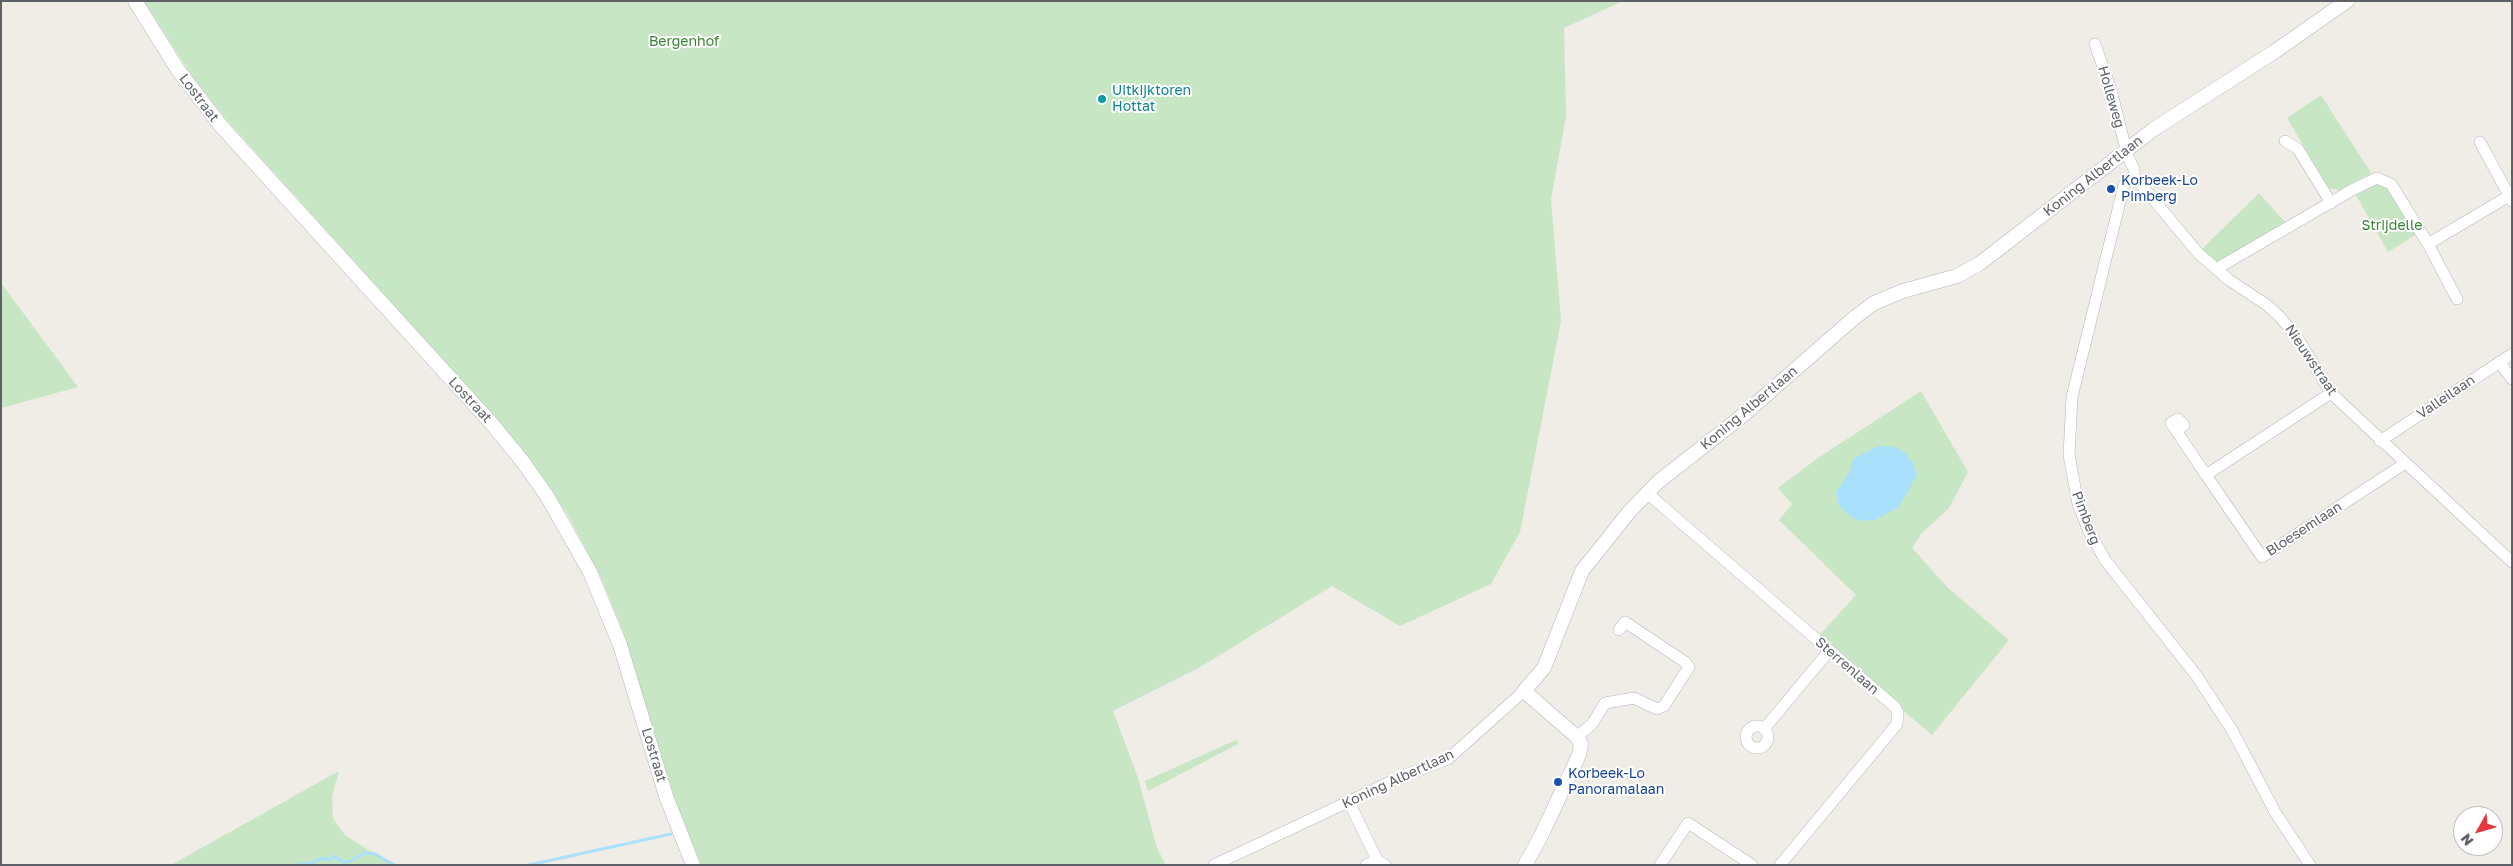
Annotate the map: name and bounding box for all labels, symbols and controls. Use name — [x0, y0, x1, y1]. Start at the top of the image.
park label: Bergenhof — [649, 34, 719, 50]
street label: Holleweg — [2094, 64, 2128, 130]
street label: Lostraat — [175, 71, 223, 125]
place label: Uitkijktoren Hottat — [1112, 83, 1191, 115]
marker: Uitkijktoren Hottat — [1096, 93, 1108, 105]
street label: Koning Albertlaan — [2040, 132, 2146, 220]
place label: Korbeek-Lo Pimberg — [2121, 173, 2198, 206]
marker: Korbeek-Lo Pimberg — [2105, 183, 2117, 195]
park label: Strijdelle — [2362, 218, 2422, 234]
street label: Nieuwstraat — [2281, 321, 2341, 399]
street label: Koning Albertlaan — [1697, 363, 1801, 453]
street label: Valleilaan — [2414, 372, 2478, 422]
street label: Lostraat — [445, 374, 495, 426]
street label: Pimberg — [2068, 489, 2104, 547]
street label: Bloesemlaan — [2263, 498, 2345, 560]
street label: Sterrenlaan — [1812, 634, 1882, 698]
street label: Lostraat — [638, 726, 670, 784]
street label: Koning Albertlaan — [1339, 746, 1457, 812]
place label: Korbeek-Lo Panoramalaan — [1568, 766, 1664, 799]
marker: Korbeek-Lo Panoramalaan — [1552, 776, 1564, 788]
north arrow — [2453, 806, 2503, 856]
text: N — [2457, 831, 2477, 849]

